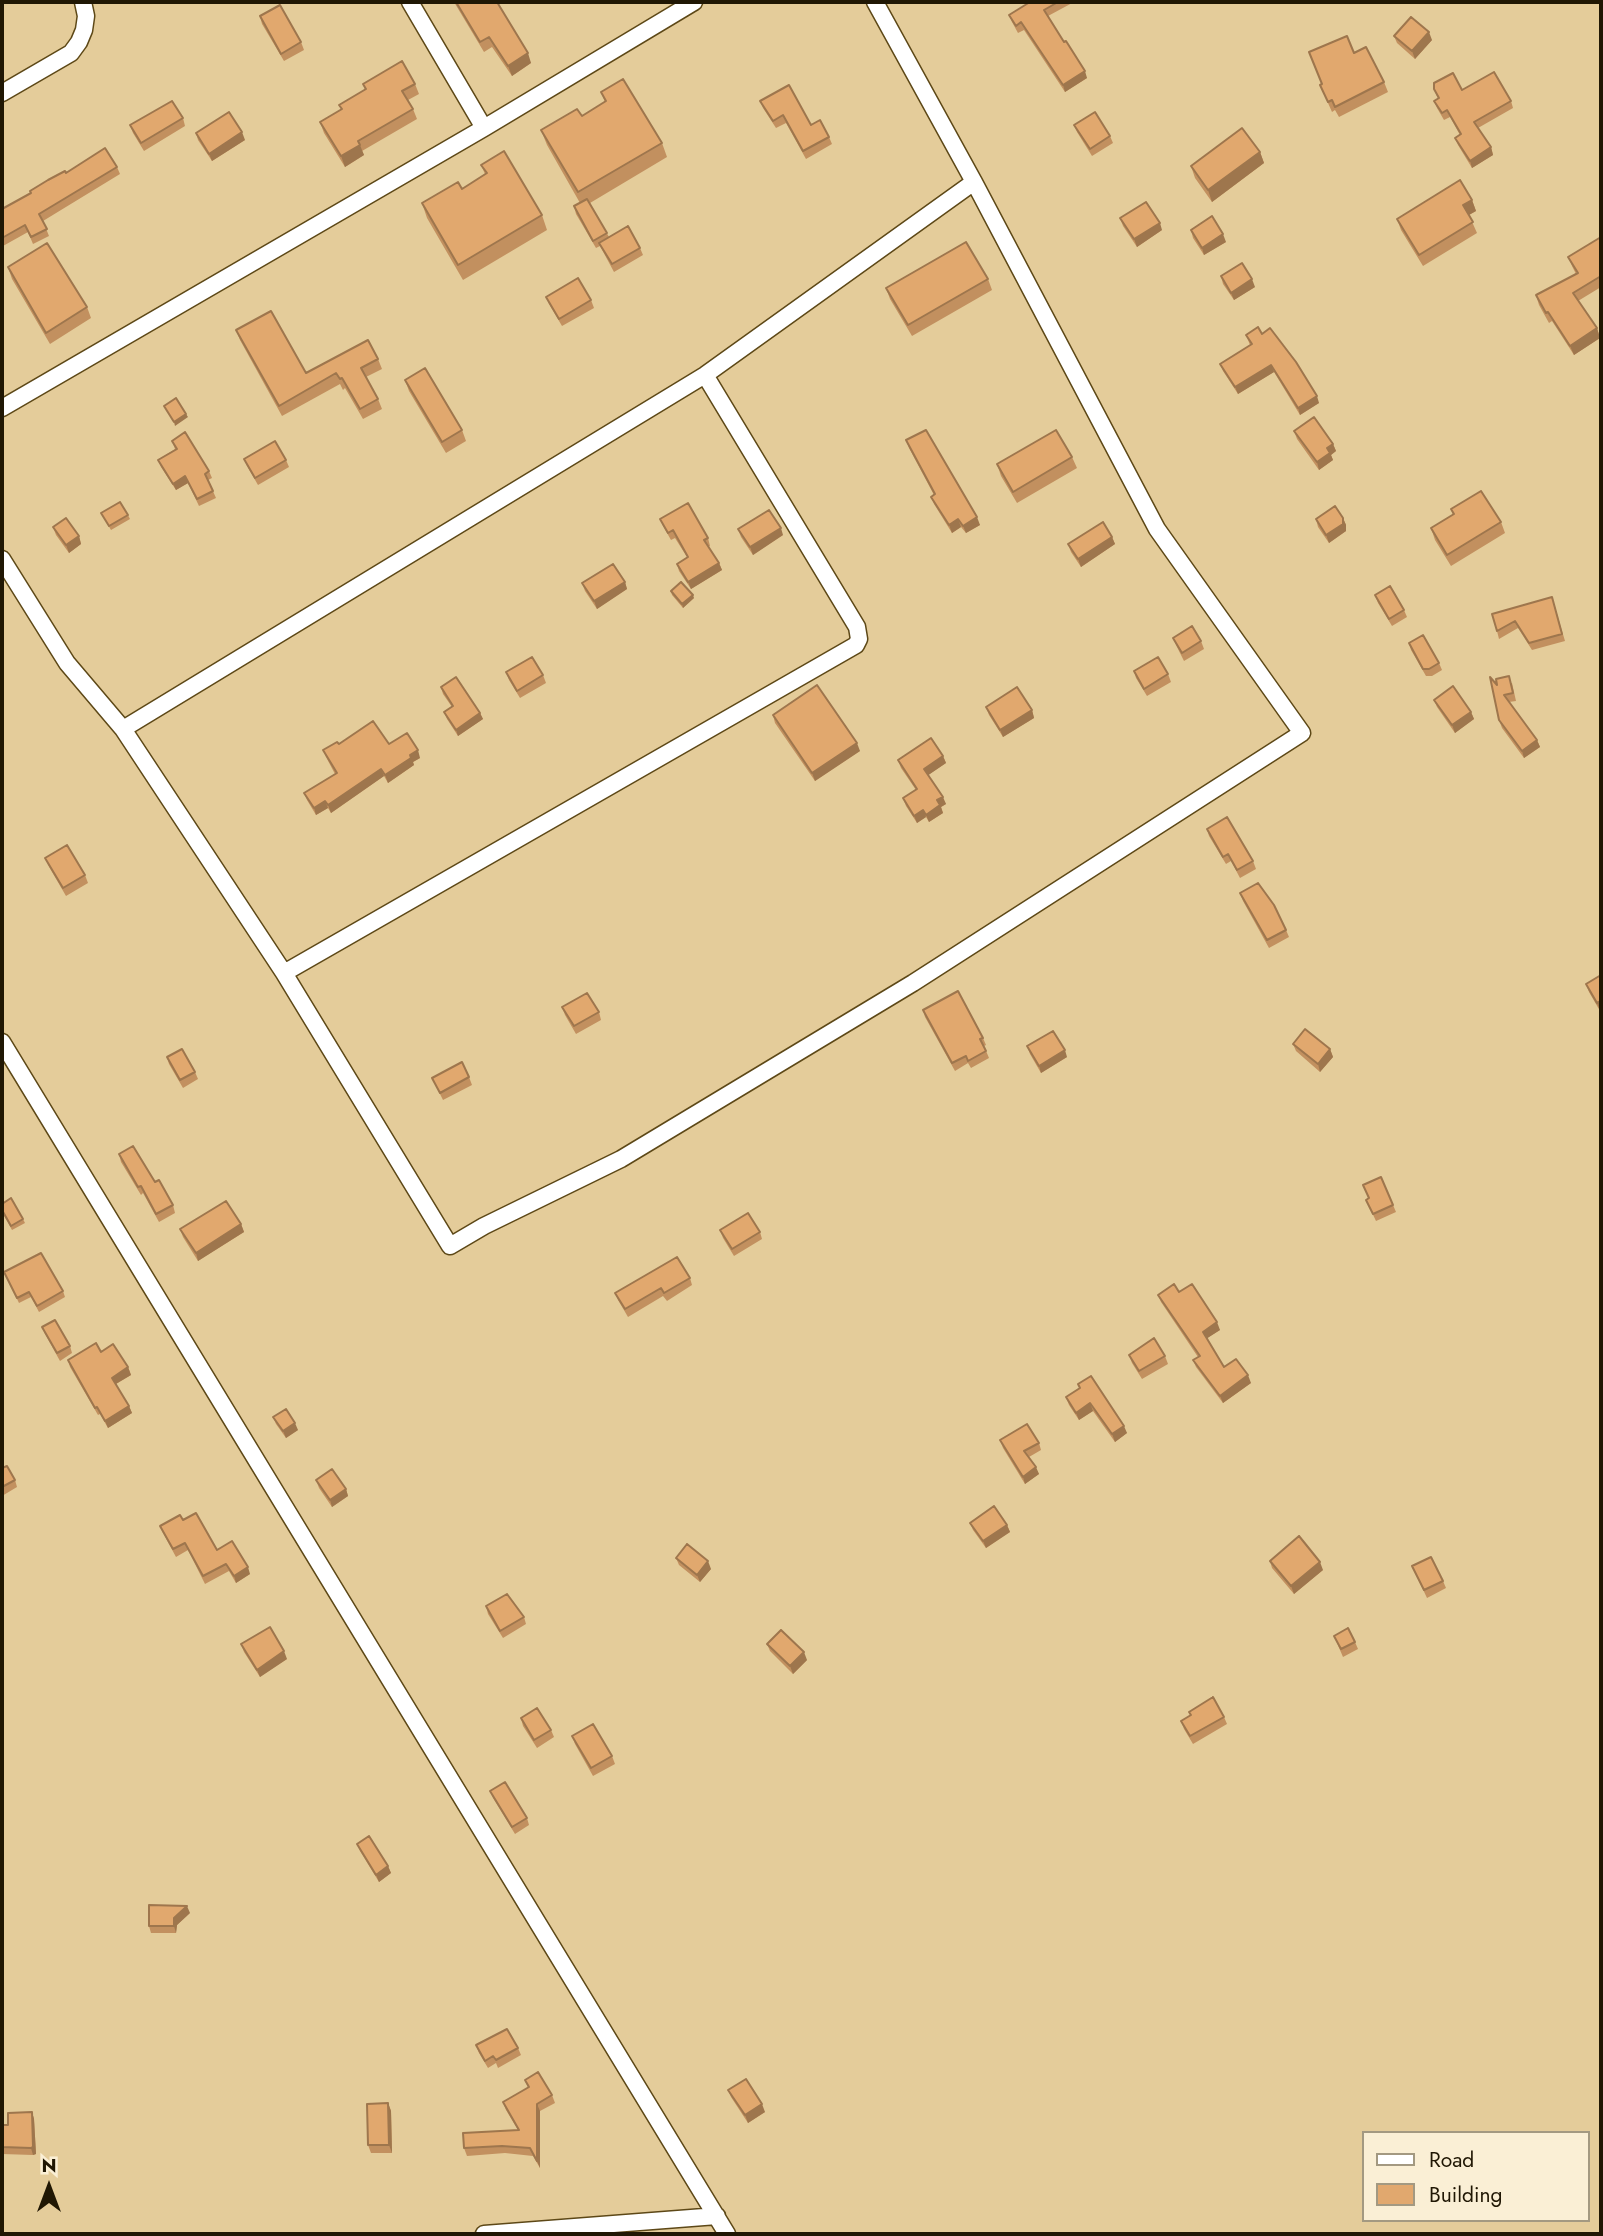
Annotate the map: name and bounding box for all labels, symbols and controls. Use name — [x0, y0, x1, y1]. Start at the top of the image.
legend — [1362, 2131, 1589, 2222]
text: Road — [1429, 2145, 1474, 2175]
north arrow — [14, 2152, 84, 2222]
text: N — [41, 2152, 57, 2179]
text: Building — [1429, 2180, 1502, 2210]

